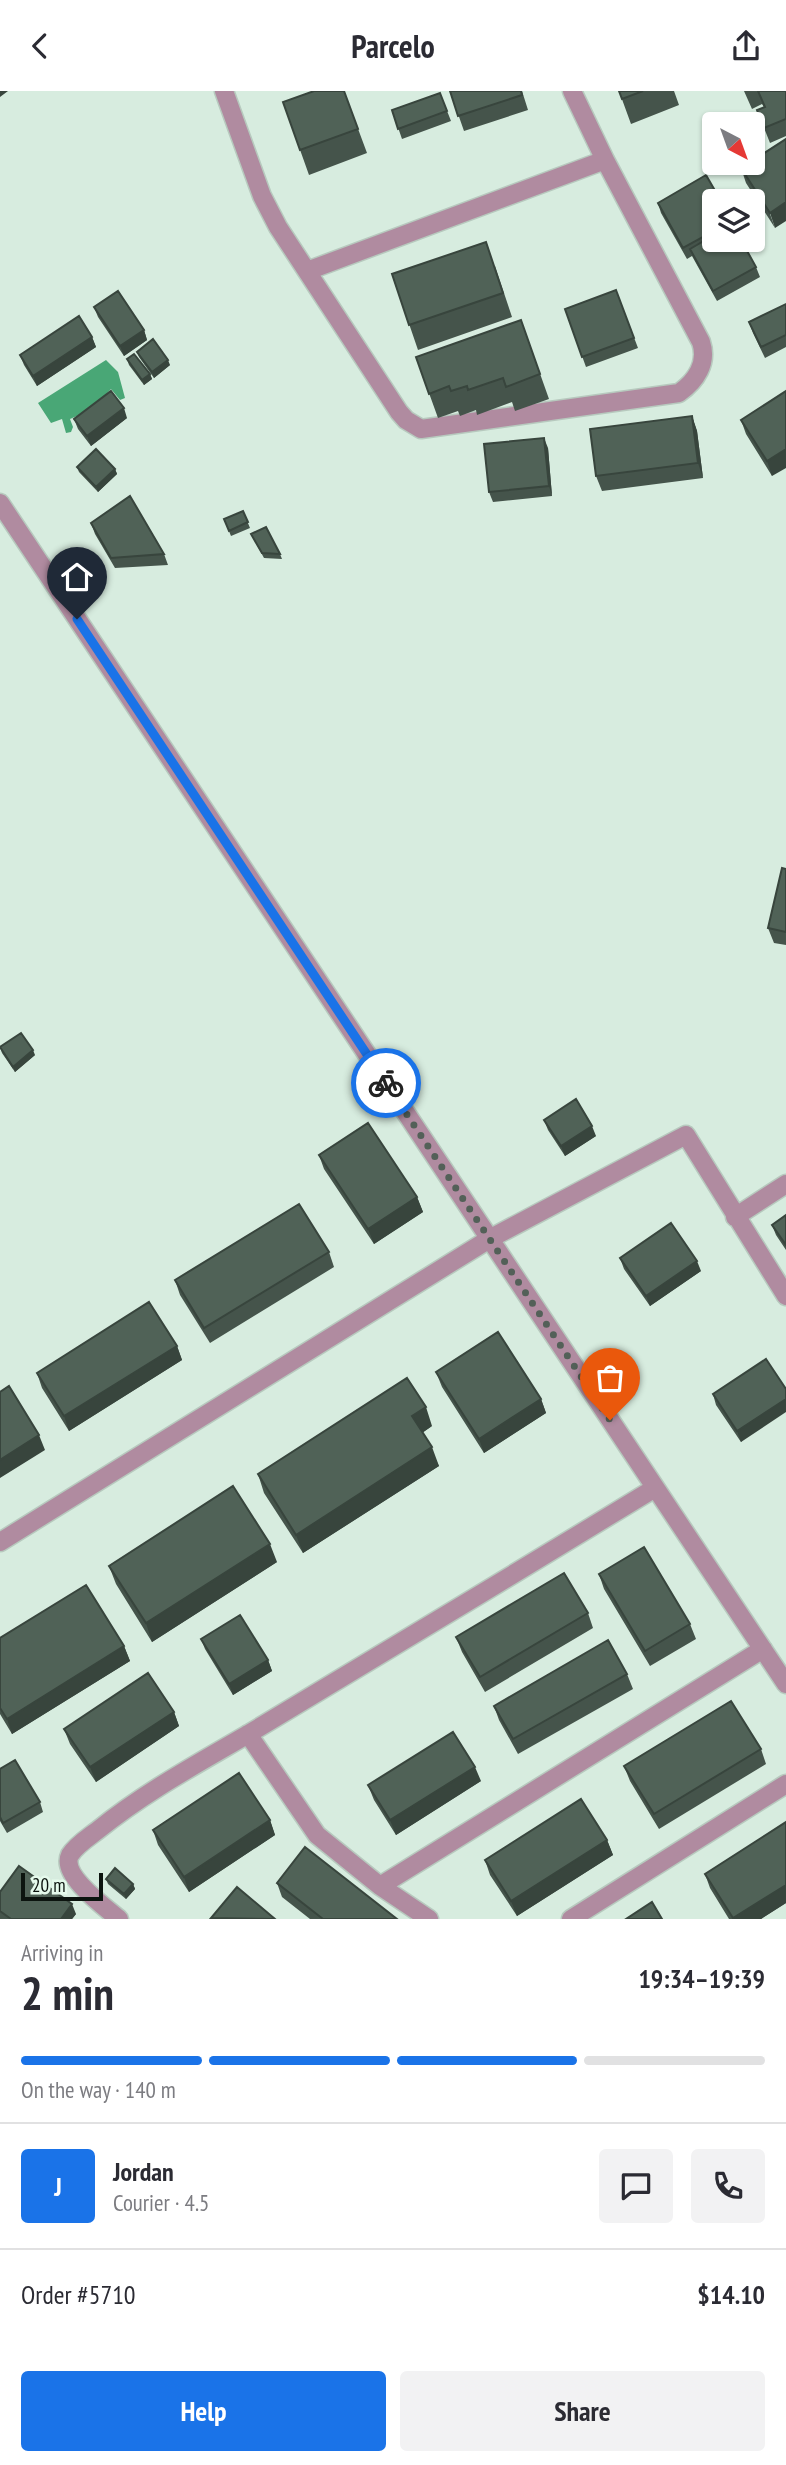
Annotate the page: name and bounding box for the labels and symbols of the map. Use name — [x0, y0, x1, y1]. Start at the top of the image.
north arrow — [702, 112, 765, 175]
pin — [47, 547, 107, 619]
courier — [351, 1048, 421, 1118]
pin — [580, 1348, 640, 1420]
scale bar — [21, 1870, 103, 1902]

